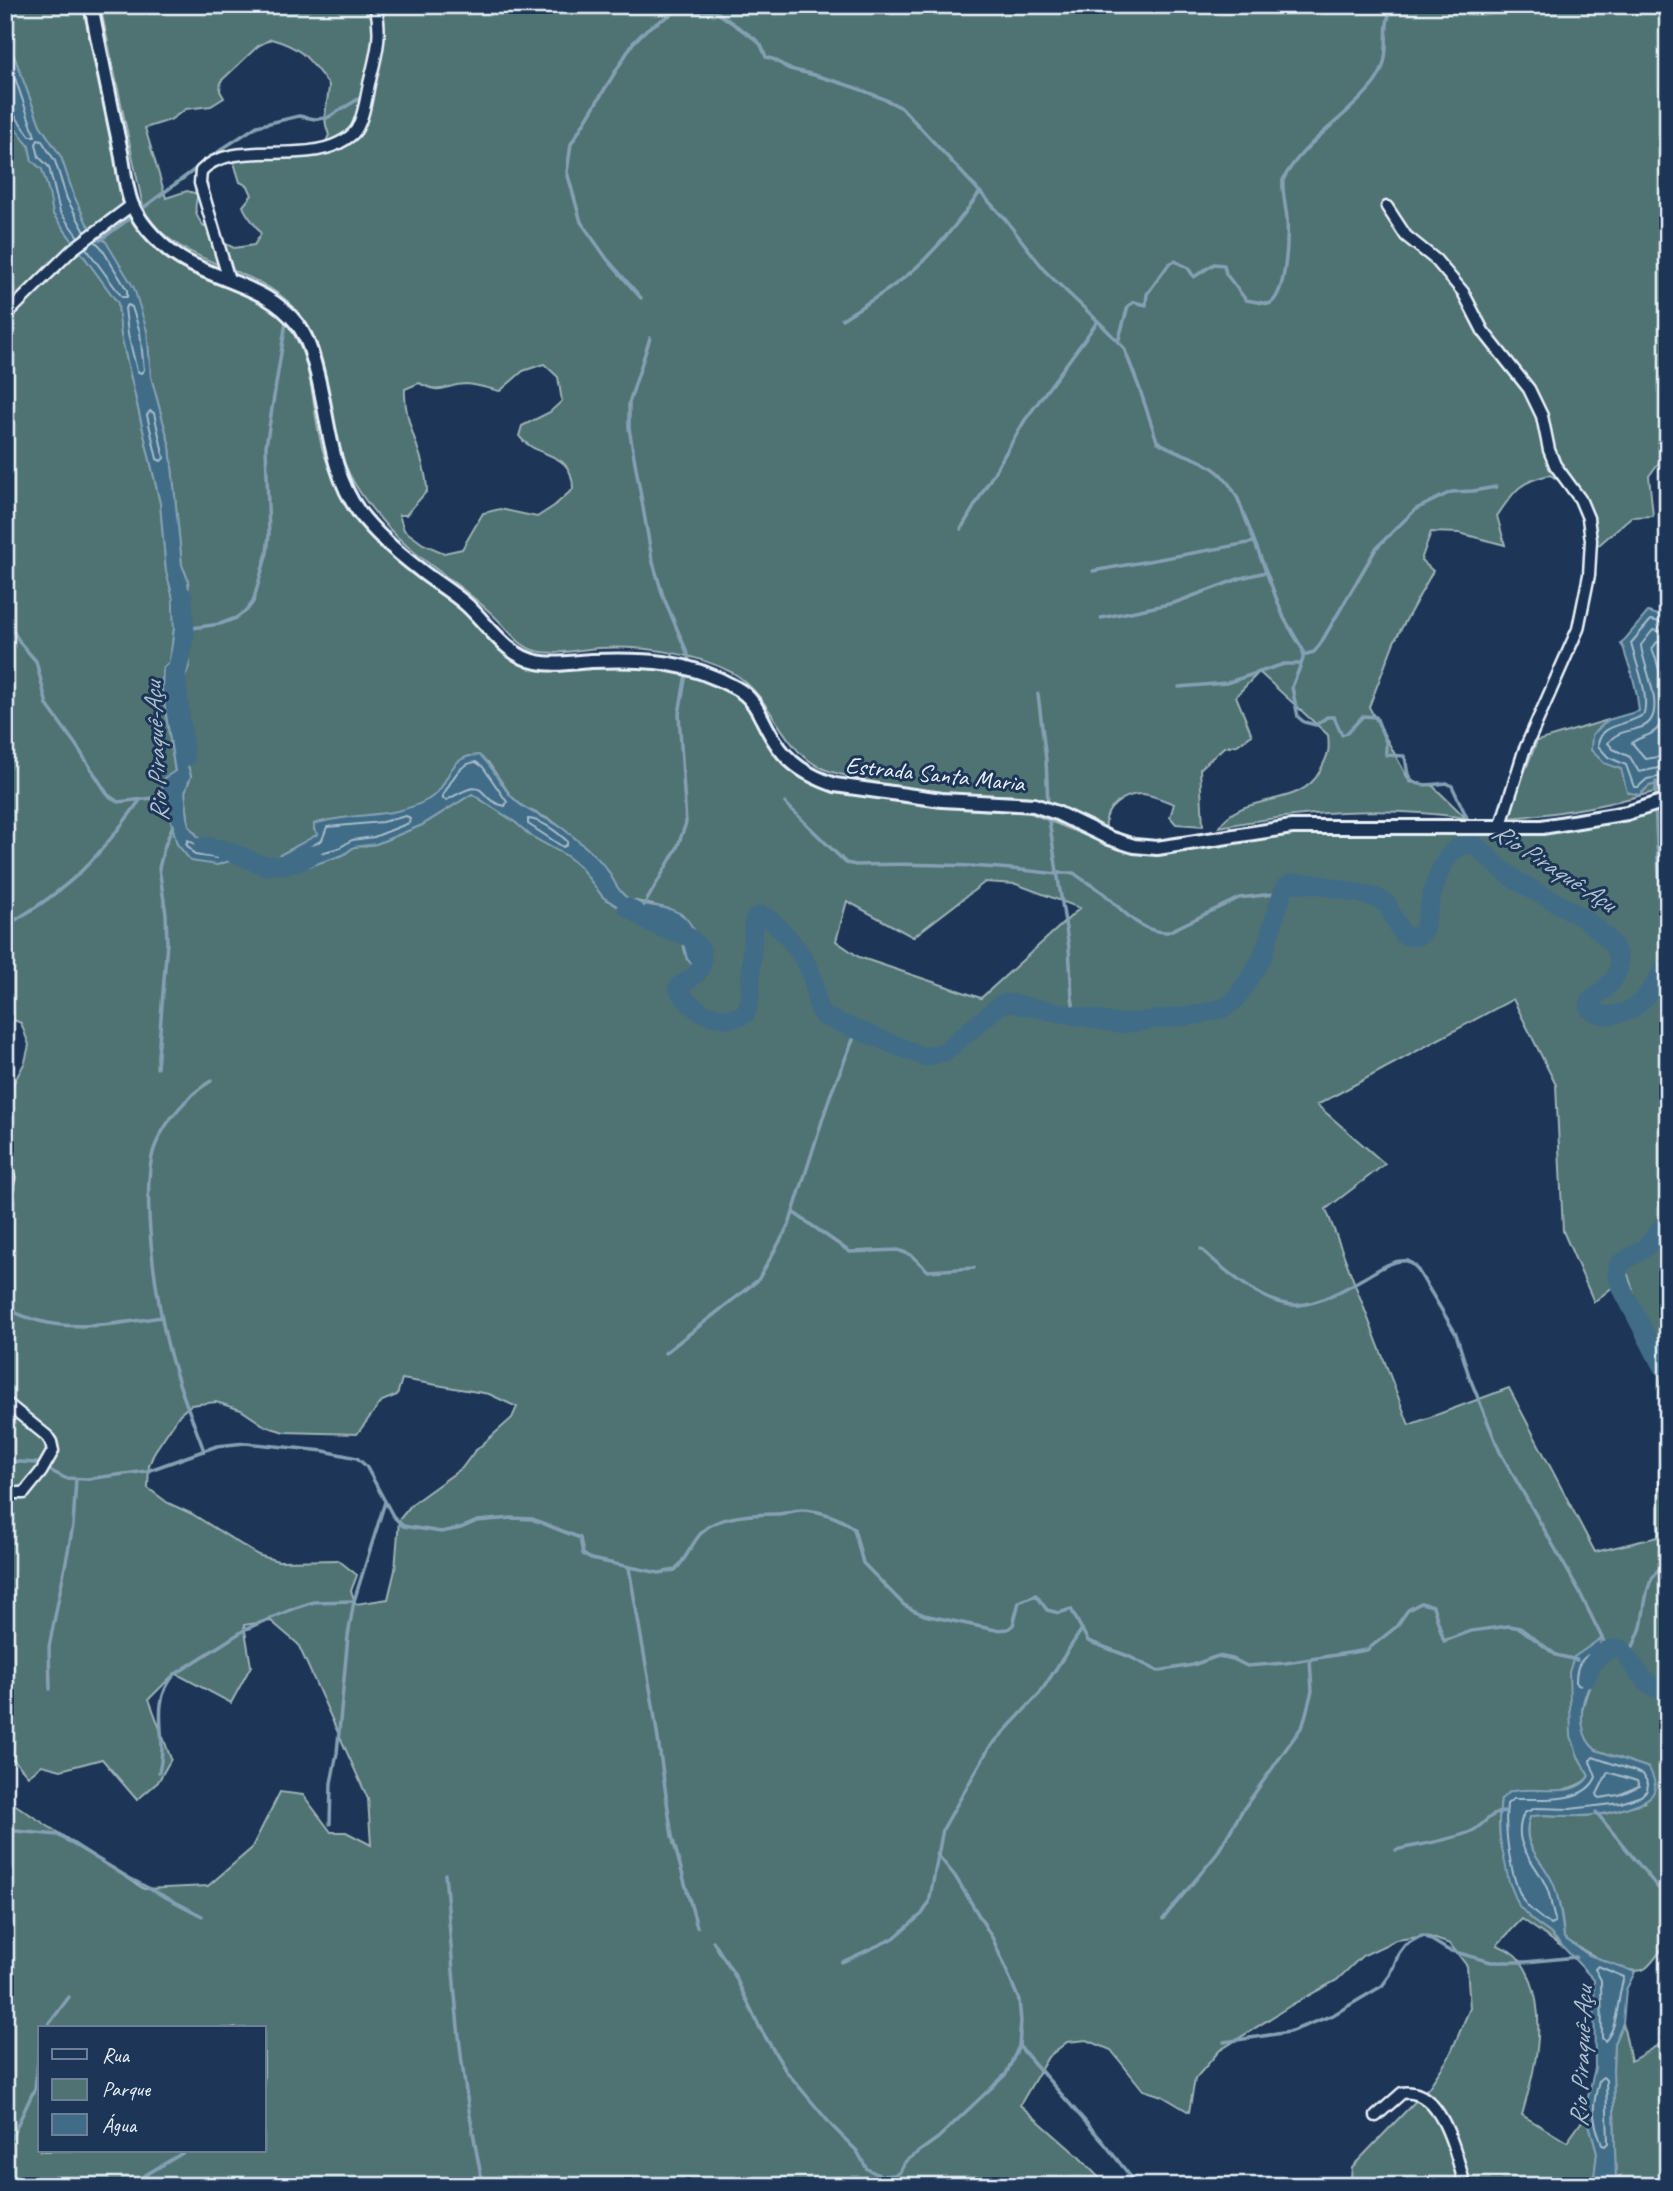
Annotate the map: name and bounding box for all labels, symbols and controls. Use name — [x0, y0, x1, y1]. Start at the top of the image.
water label: Rio Piraquê-Açu — [136, 677, 176, 823]
street label: Estrada Santa Maria — [844, 750, 1028, 798]
water label: Rio Piraquê-Açu — [1486, 815, 1625, 921]
water label: Rio Piraquê-Açu — [1562, 1982, 1600, 2128]
legend — [38, 2026, 266, 2152]
text: Rua — [102, 2042, 130, 2068]
text: Parque — [102, 2076, 151, 2102]
text: Água — [102, 2112, 138, 2138]

